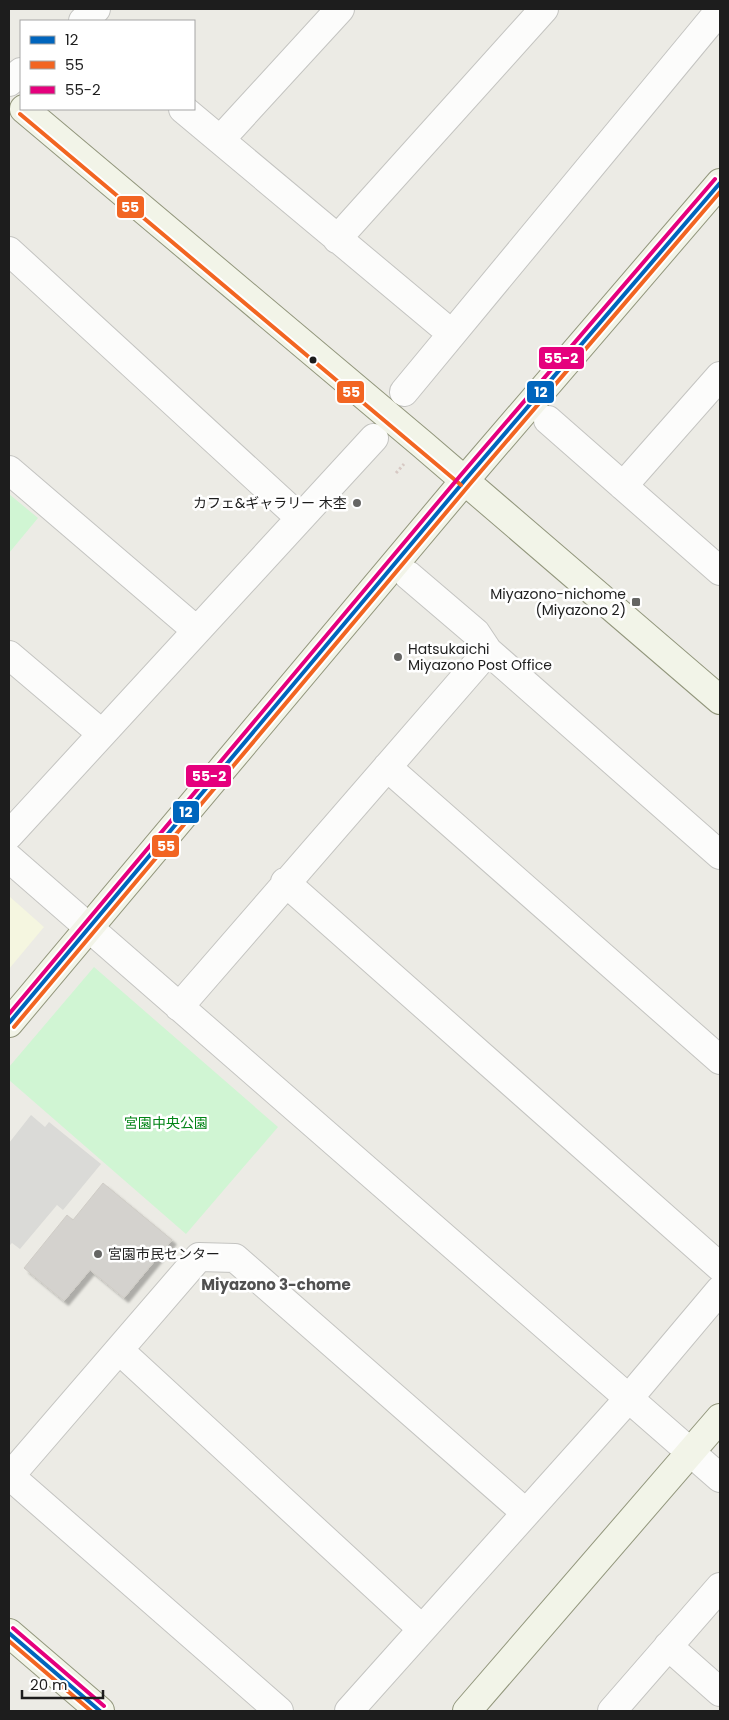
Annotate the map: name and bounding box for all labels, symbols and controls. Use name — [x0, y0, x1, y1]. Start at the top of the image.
legend — [20, 20, 195, 110]
text: 12 — [65, 29, 78, 50]
text: 55 — [65, 54, 84, 75]
text: 55-2 — [65, 79, 101, 100]
line badge: 55 — [116, 195, 145, 219]
text: 55 — [121, 197, 139, 217]
line badge: 55-2 — [538, 346, 585, 370]
text: 55-2 — [544, 348, 578, 368]
unlabelled marker — [308, 355, 318, 365]
line badge: 55 — [336, 380, 365, 404]
line badge: 12 — [526, 380, 555, 404]
text: 55 — [342, 382, 360, 402]
text: 12 — [534, 382, 548, 402]
place label: カフェ&ギャラリー 木杢 — [193, 493, 347, 513]
marker: カフェ&ギャラリー 木杢 — [351, 497, 363, 509]
place label: Miyazono-nichome (Miyazono 2) — [490, 584, 626, 620]
marker: Miyazono-nichome (Miyazono 2) — [630, 596, 642, 608]
place label: Hatsukaichi Miyazono Post Office — [408, 639, 552, 675]
marker: Hatsukaichi Miyazono Post Office — [392, 651, 404, 663]
line badge: 55-2 — [185, 764, 232, 788]
text: 55-2 — [192, 766, 226, 786]
line badge: 12 — [172, 800, 200, 824]
text: 12 — [179, 802, 193, 822]
line badge: 55 — [151, 834, 180, 858]
text: 55 — [157, 836, 175, 856]
park label: 宮園中央公園 — [124, 1113, 208, 1133]
place label: 宮園市民センター — [108, 1244, 220, 1264]
marker: 宮園市民センター — [92, 1248, 104, 1260]
district label: Miyazono 3-chome — [201, 1274, 351, 1295]
scale bar — [22, 1668, 104, 1700]
text: 20 m — [30, 1674, 68, 1695]

